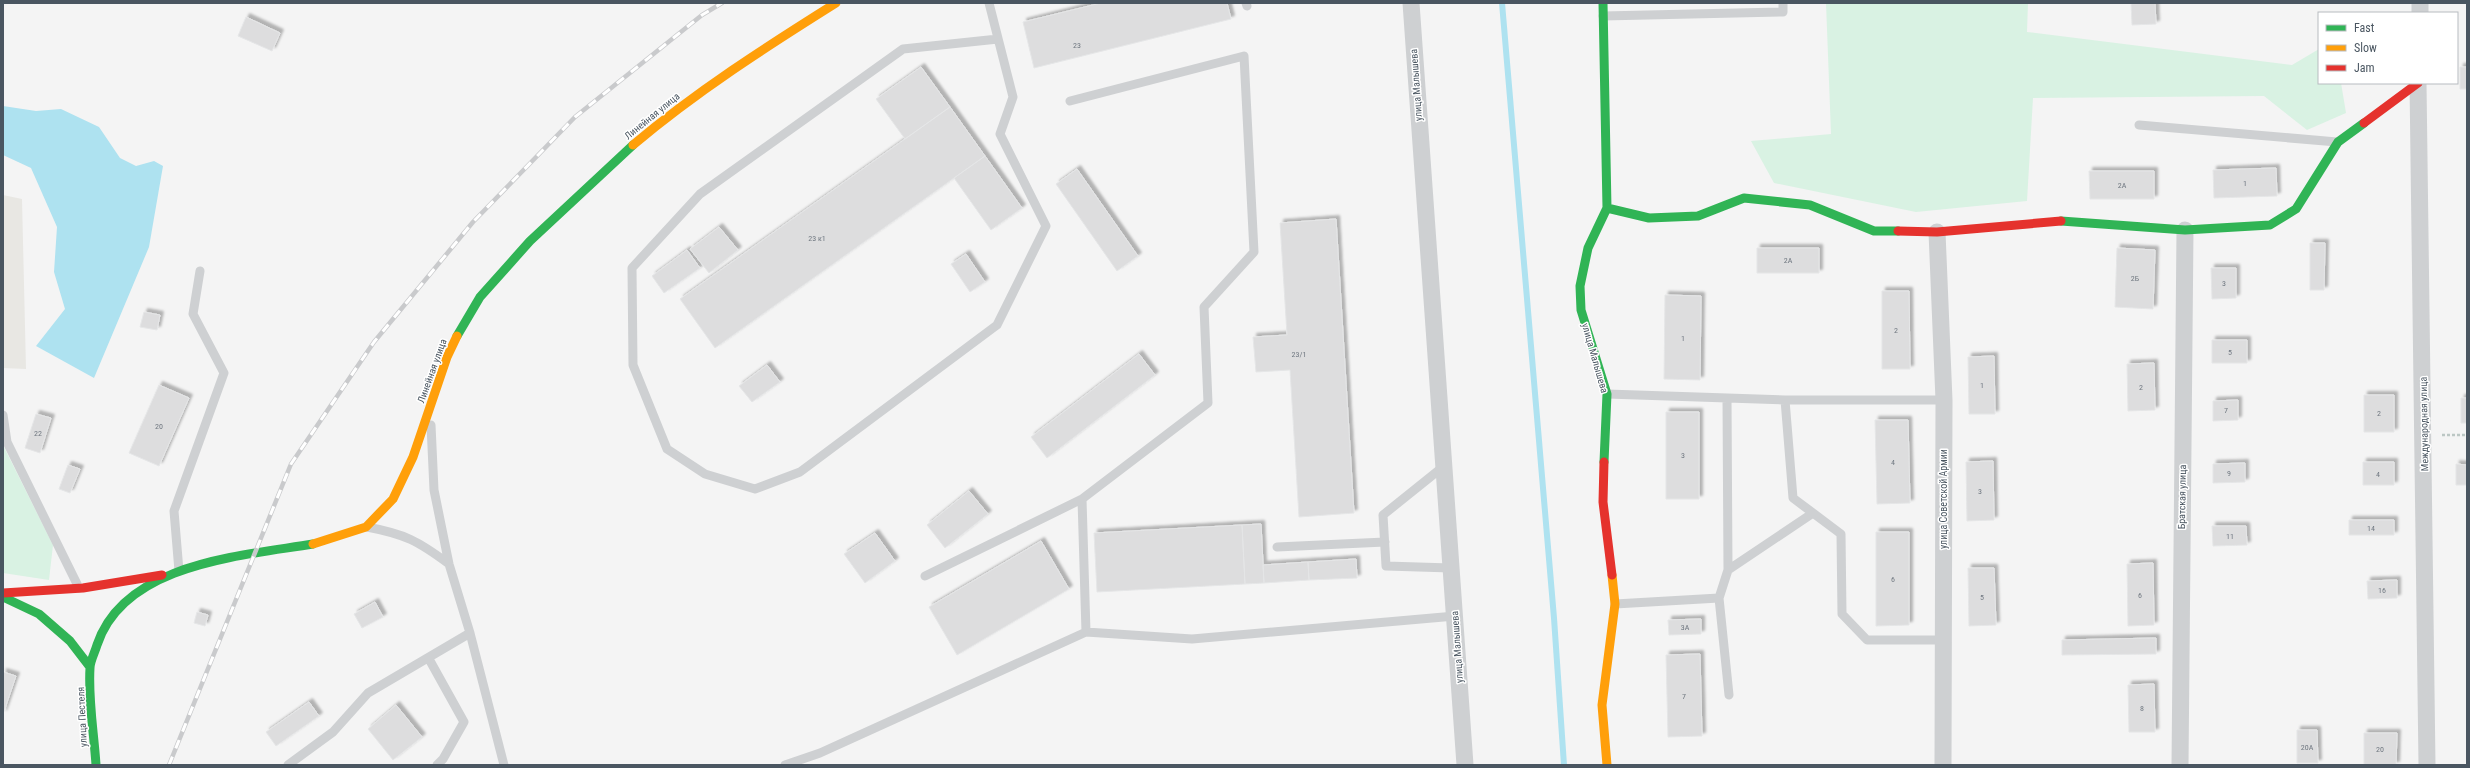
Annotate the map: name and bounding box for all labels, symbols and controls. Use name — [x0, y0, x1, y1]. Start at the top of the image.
legend — [2318, 12, 2458, 84]
text: Fast — [2354, 21, 2375, 35]
house number: 23 — [1073, 41, 1081, 50]
text: Slow — [2354, 41, 2377, 55]
street label: улица Малышева — [1408, 48, 1424, 121]
text: Jam — [2354, 61, 2375, 75]
street label: Линейная улица — [622, 90, 682, 141]
house number: 1 — [2243, 179, 2247, 188]
house number: 2А — [2118, 181, 2127, 190]
house number: 23 к1 — [808, 234, 826, 243]
house number: 2А — [1784, 256, 1793, 265]
house number: 2Б — [2131, 274, 2140, 283]
house number: 3 — [2222, 279, 2226, 288]
street label: улица Малышева — [1580, 322, 1610, 394]
house number: 2 — [1894, 326, 1898, 335]
house number: 1 — [1681, 334, 1685, 343]
street label: Линейная улица — [415, 337, 449, 405]
house number: 5 — [2228, 348, 2232, 357]
house number: 23/1 — [1292, 350, 1306, 359]
street label: Международная улица — [2418, 376, 2430, 471]
house number: 1 — [1980, 381, 1984, 390]
house number: 2 — [2139, 383, 2143, 392]
house number: 7 — [2224, 406, 2228, 415]
house number: 2 — [2377, 409, 2381, 418]
house number: 20 — [155, 422, 163, 431]
house number: 22 — [34, 429, 42, 438]
street label: улица Советской Армии — [1938, 449, 1949, 549]
house number: 3 — [1681, 451, 1685, 460]
house number: 4 — [1891, 458, 1895, 467]
street label: Братская улица — [2176, 464, 2188, 529]
house number: 9 — [2227, 469, 2231, 478]
house number: 4 — [2376, 470, 2380, 479]
house number: 3 — [1978, 487, 1982, 496]
house number: 14 — [2367, 524, 2375, 533]
house number: 11 — [2226, 532, 2234, 541]
house number: 6 — [1891, 575, 1895, 584]
house number: 16 — [2378, 586, 2386, 595]
house number: 6 — [2138, 591, 2142, 600]
house number: 5 — [1980, 593, 1984, 602]
street label: улица Малышева — [1449, 610, 1465, 683]
house number: 3А — [1681, 623, 1690, 632]
street label: улица Пестеля — [75, 686, 89, 747]
house number: 7 — [1682, 692, 1686, 701]
house number: 8 — [2140, 704, 2144, 713]
house number: 20А — [2301, 743, 2314, 752]
house number: 20 — [2376, 745, 2384, 754]

